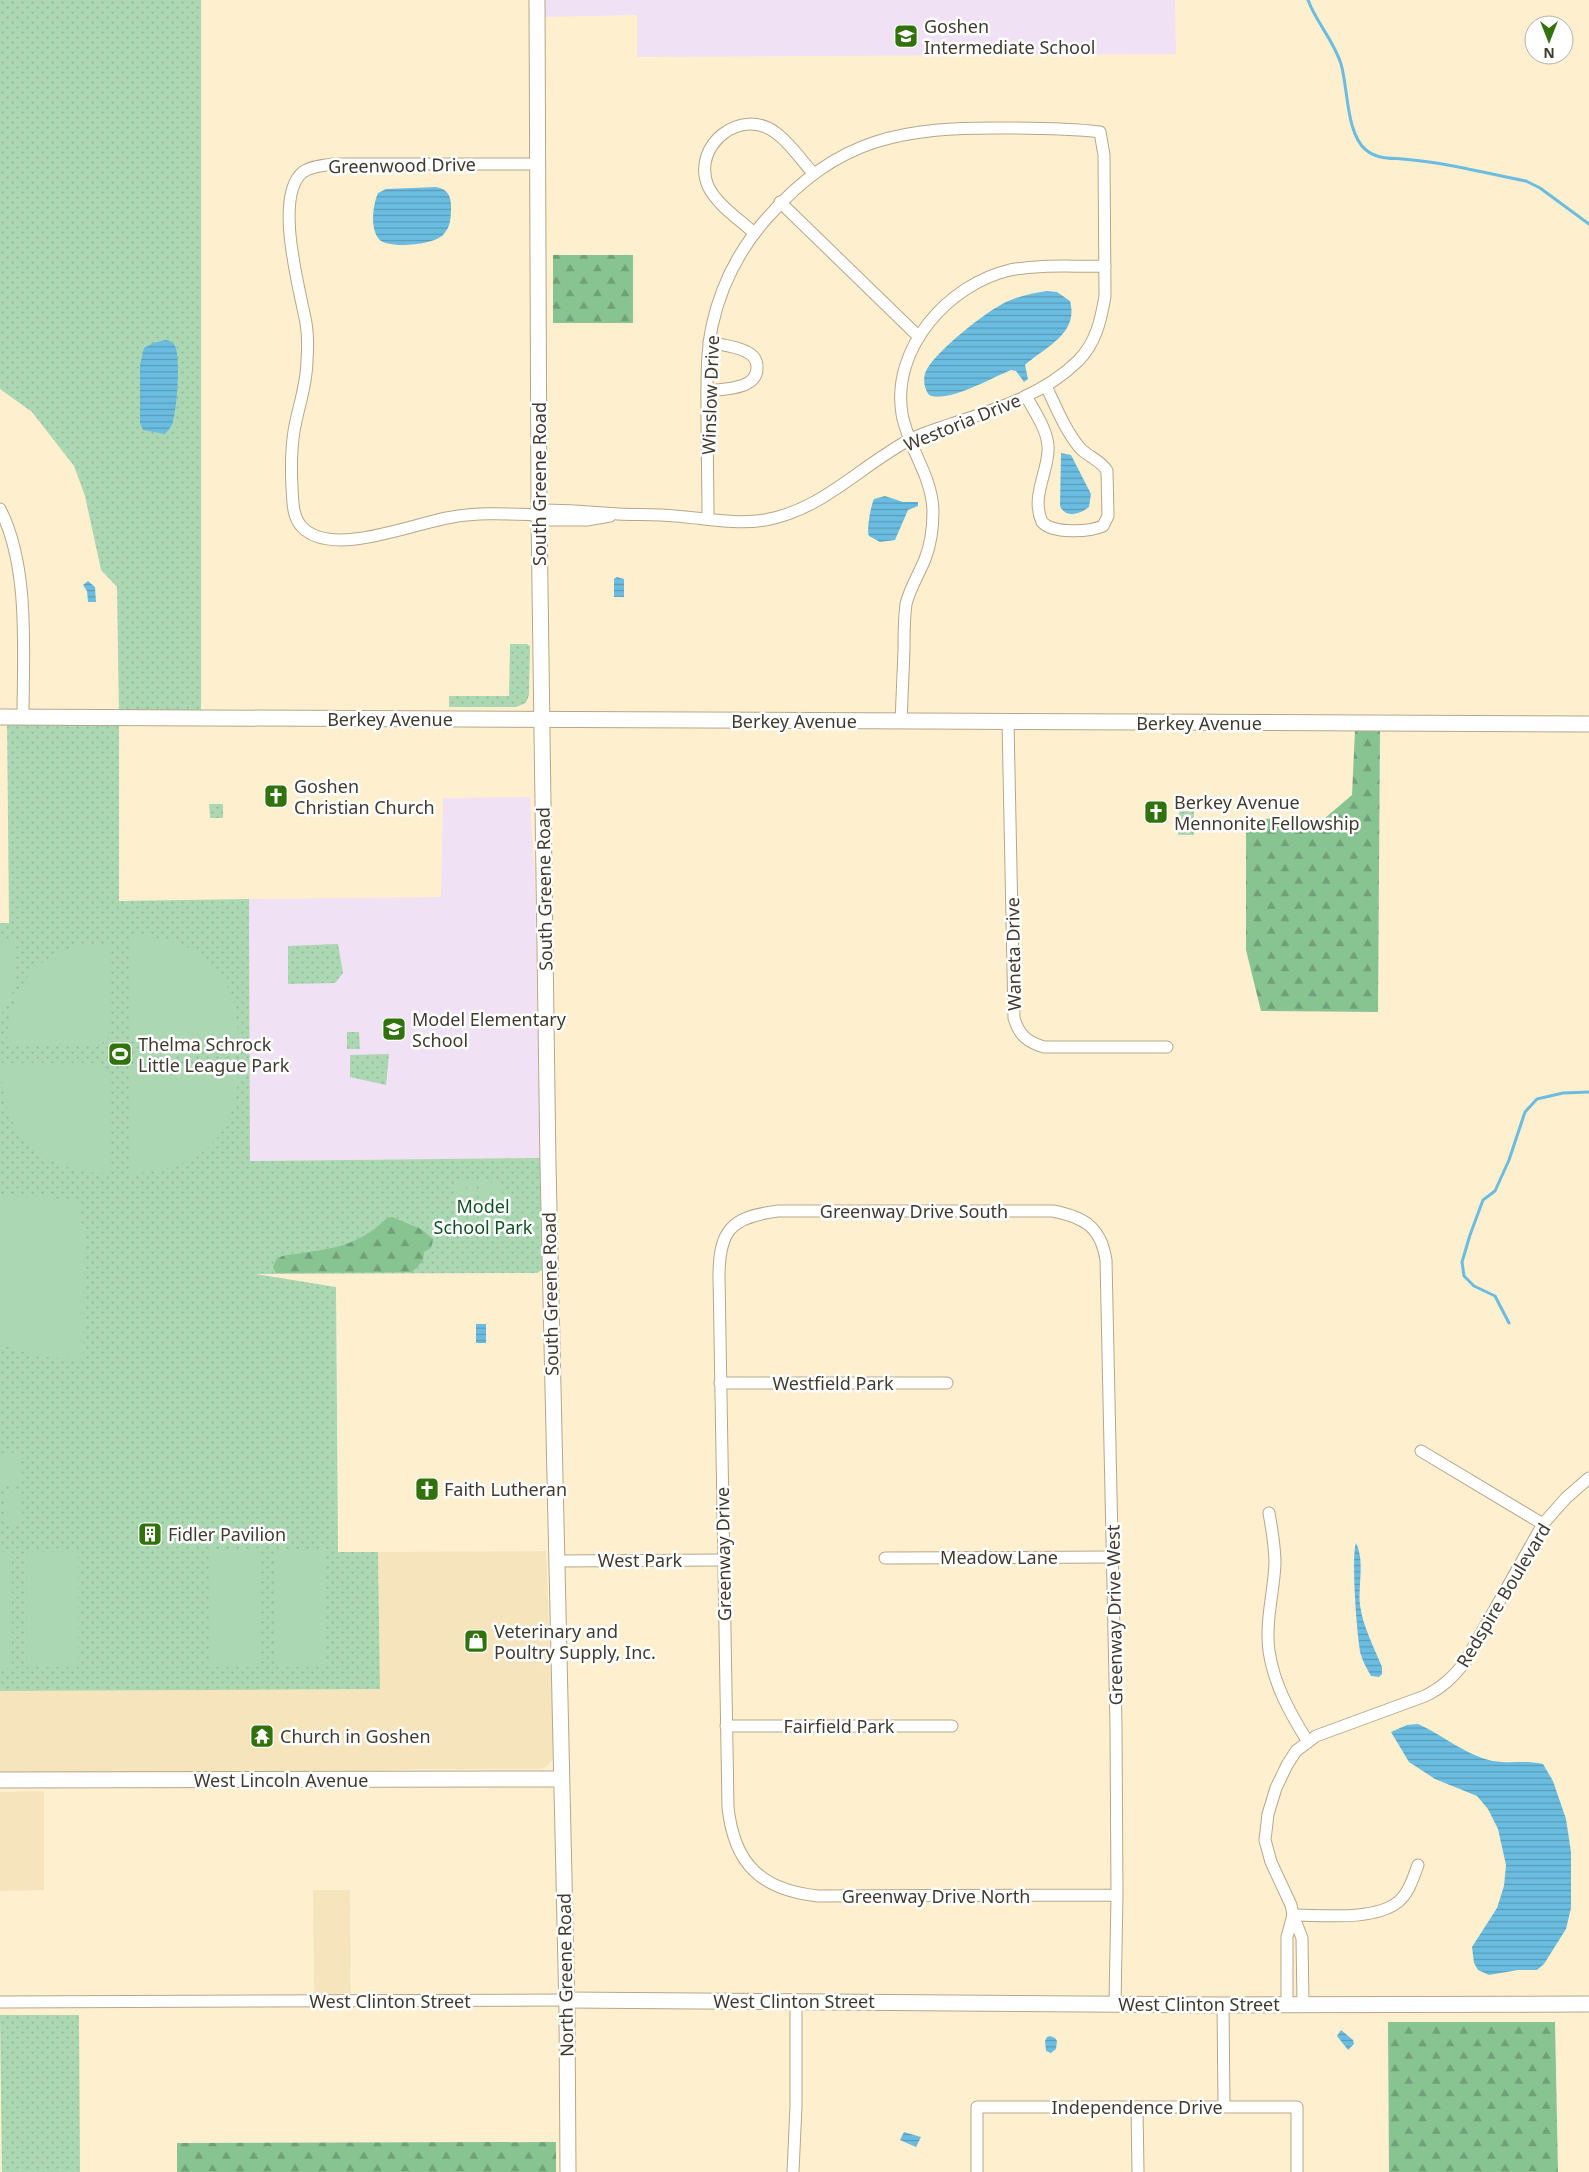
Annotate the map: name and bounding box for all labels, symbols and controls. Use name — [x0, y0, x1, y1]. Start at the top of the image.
place label: Goshen Intermediate School — [924, 14, 1096, 59]
north arrow — [1524, 15, 1574, 65]
school or university icon: Goshen Intermediate School — [893, 23, 919, 49]
text: N — [1543, 44, 1555, 63]
street label: Greenwood Drive — [328, 152, 476, 178]
street label: Winslow Drive — [696, 335, 724, 455]
street label: Westoria Drive — [900, 388, 1024, 456]
street label: South Greene Road — [527, 402, 551, 566]
street label: Berkey Avenue — [327, 707, 453, 731]
street label: Berkey Avenue — [731, 709, 857, 733]
street label: Berkey Avenue — [1136, 711, 1262, 735]
place label: Goshen Christian Church — [294, 774, 435, 819]
church icon: Goshen Christian Church — [263, 783, 289, 809]
place label: Berkey Avenue Mennonite Fellowship — [1174, 790, 1360, 835]
church icon: Berkey Avenue Mennonite Fellowship — [1143, 799, 1169, 825]
street label: South Greene Road — [531, 807, 557, 971]
street label: Waneta Drive — [1000, 897, 1026, 1011]
place label: Model Elementary School — [412, 1007, 567, 1052]
school or university icon: Model Elementary School — [381, 1016, 407, 1042]
place label: Thelma Schrock Little League Park — [138, 1032, 290, 1077]
sports icon: Thelma Schrock Little League Park — [107, 1041, 133, 1067]
park label: Model School Park — [434, 1194, 533, 1239]
street label: Greenway Drive South — [820, 1199, 1008, 1223]
street label: South Greene Road — [537, 1212, 563, 1376]
street label: Westfield Park — [772, 1371, 894, 1395]
church icon: Faith Lutheran — [414, 1476, 440, 1502]
place label: Faith Lutheran — [444, 1477, 567, 1501]
street label: Greenway Drive — [710, 1487, 736, 1621]
street label: Redspire Boulevard — [1450, 1518, 1556, 1672]
building icon: Fidler Pavilion — [137, 1521, 163, 1547]
place label: Fidler Pavilion — [168, 1522, 286, 1546]
street label: Greenway Drive West — [1100, 1524, 1128, 1705]
street label: Meadow Lane — [940, 1545, 1058, 1569]
street label: West Park — [598, 1548, 683, 1572]
place label: Veterinary and Poultry Supply, Inc. — [494, 1619, 656, 1664]
shop icon: Veterinary and Poultry Supply, Inc. — [463, 1628, 489, 1654]
street label: Fairfield Park — [784, 1714, 895, 1738]
temple icon: Church in Goshen — [249, 1723, 275, 1749]
place label: Church in Goshen — [280, 1724, 431, 1748]
street label: West Lincoln Avenue — [194, 1768, 368, 1792]
street label: Greenway Drive North — [842, 1884, 1030, 1908]
street label: North Greene Road — [552, 1893, 578, 2057]
street label: West Clinton Street — [309, 1989, 471, 2013]
street label: West Clinton Street — [713, 1989, 875, 2013]
street label: West Clinton Street — [1118, 1992, 1280, 2016]
street label: Independence Drive — [1051, 2095, 1223, 2119]

